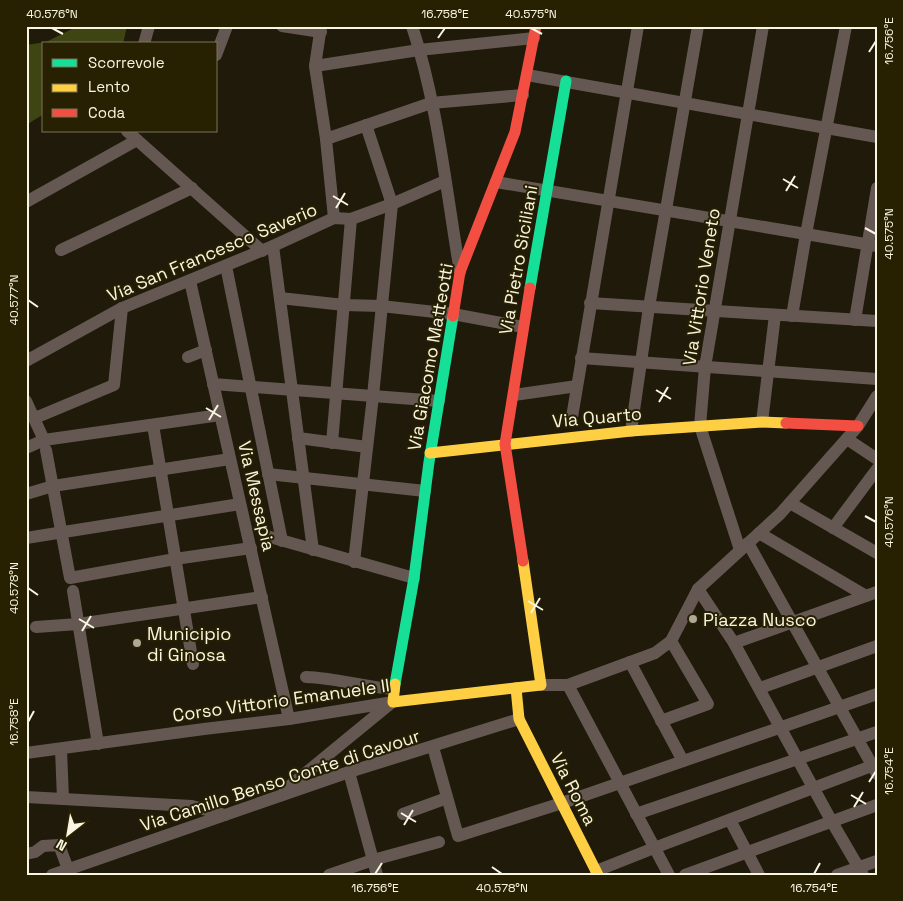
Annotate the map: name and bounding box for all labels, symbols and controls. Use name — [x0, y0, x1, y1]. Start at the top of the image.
text: 40.576°N — [26, 6, 78, 22]
text: 16.758°E — [421, 6, 469, 22]
text: 40.575°N — [505, 6, 557, 22]
text: 16.756°E — [881, 17, 897, 65]
legend — [42, 42, 218, 132]
text: Scorrevole — [88, 53, 165, 72]
text: Lento — [88, 77, 130, 96]
text: Coda — [88, 103, 126, 122]
street label: Via Pietro Siciliani — [493, 183, 543, 337]
street label: Via San Francesco Saverio — [104, 197, 320, 307]
street label: Via Vittorio Veneto — [677, 207, 725, 367]
text: 40.575°N — [881, 208, 897, 260]
street label: Via Giacomo Matteotti — [402, 261, 458, 453]
text: 40.577°N — [6, 274, 22, 326]
street label: Via Quarto — [551, 402, 643, 432]
street label: Via Messapia — [233, 439, 281, 553]
text: 40.576°N — [881, 496, 897, 548]
text: 40.578°N — [6, 562, 22, 614]
place label: Piazza Nusco — [703, 608, 817, 631]
marker: Piazza Nusco — [687, 613, 699, 625]
place label: Municipio di Ginosa — [147, 622, 231, 666]
marker: Municipio di Ginosa — [131, 637, 143, 649]
street label: Corso Vittorio Emanuele II — [171, 673, 391, 727]
text: 16.758°E — [6, 698, 22, 746]
street label: Via Camillo Benso Conte di Cavour — [137, 724, 423, 836]
text: 16.754°E — [881, 747, 897, 795]
street label: Via Roma — [546, 749, 602, 829]
north arrow — [42, 808, 92, 858]
text: N — [53, 835, 70, 855]
text: 16.756°E — [351, 880, 399, 896]
text: 40.578°N — [476, 880, 528, 896]
text: 16.754°E — [790, 880, 838, 896]

